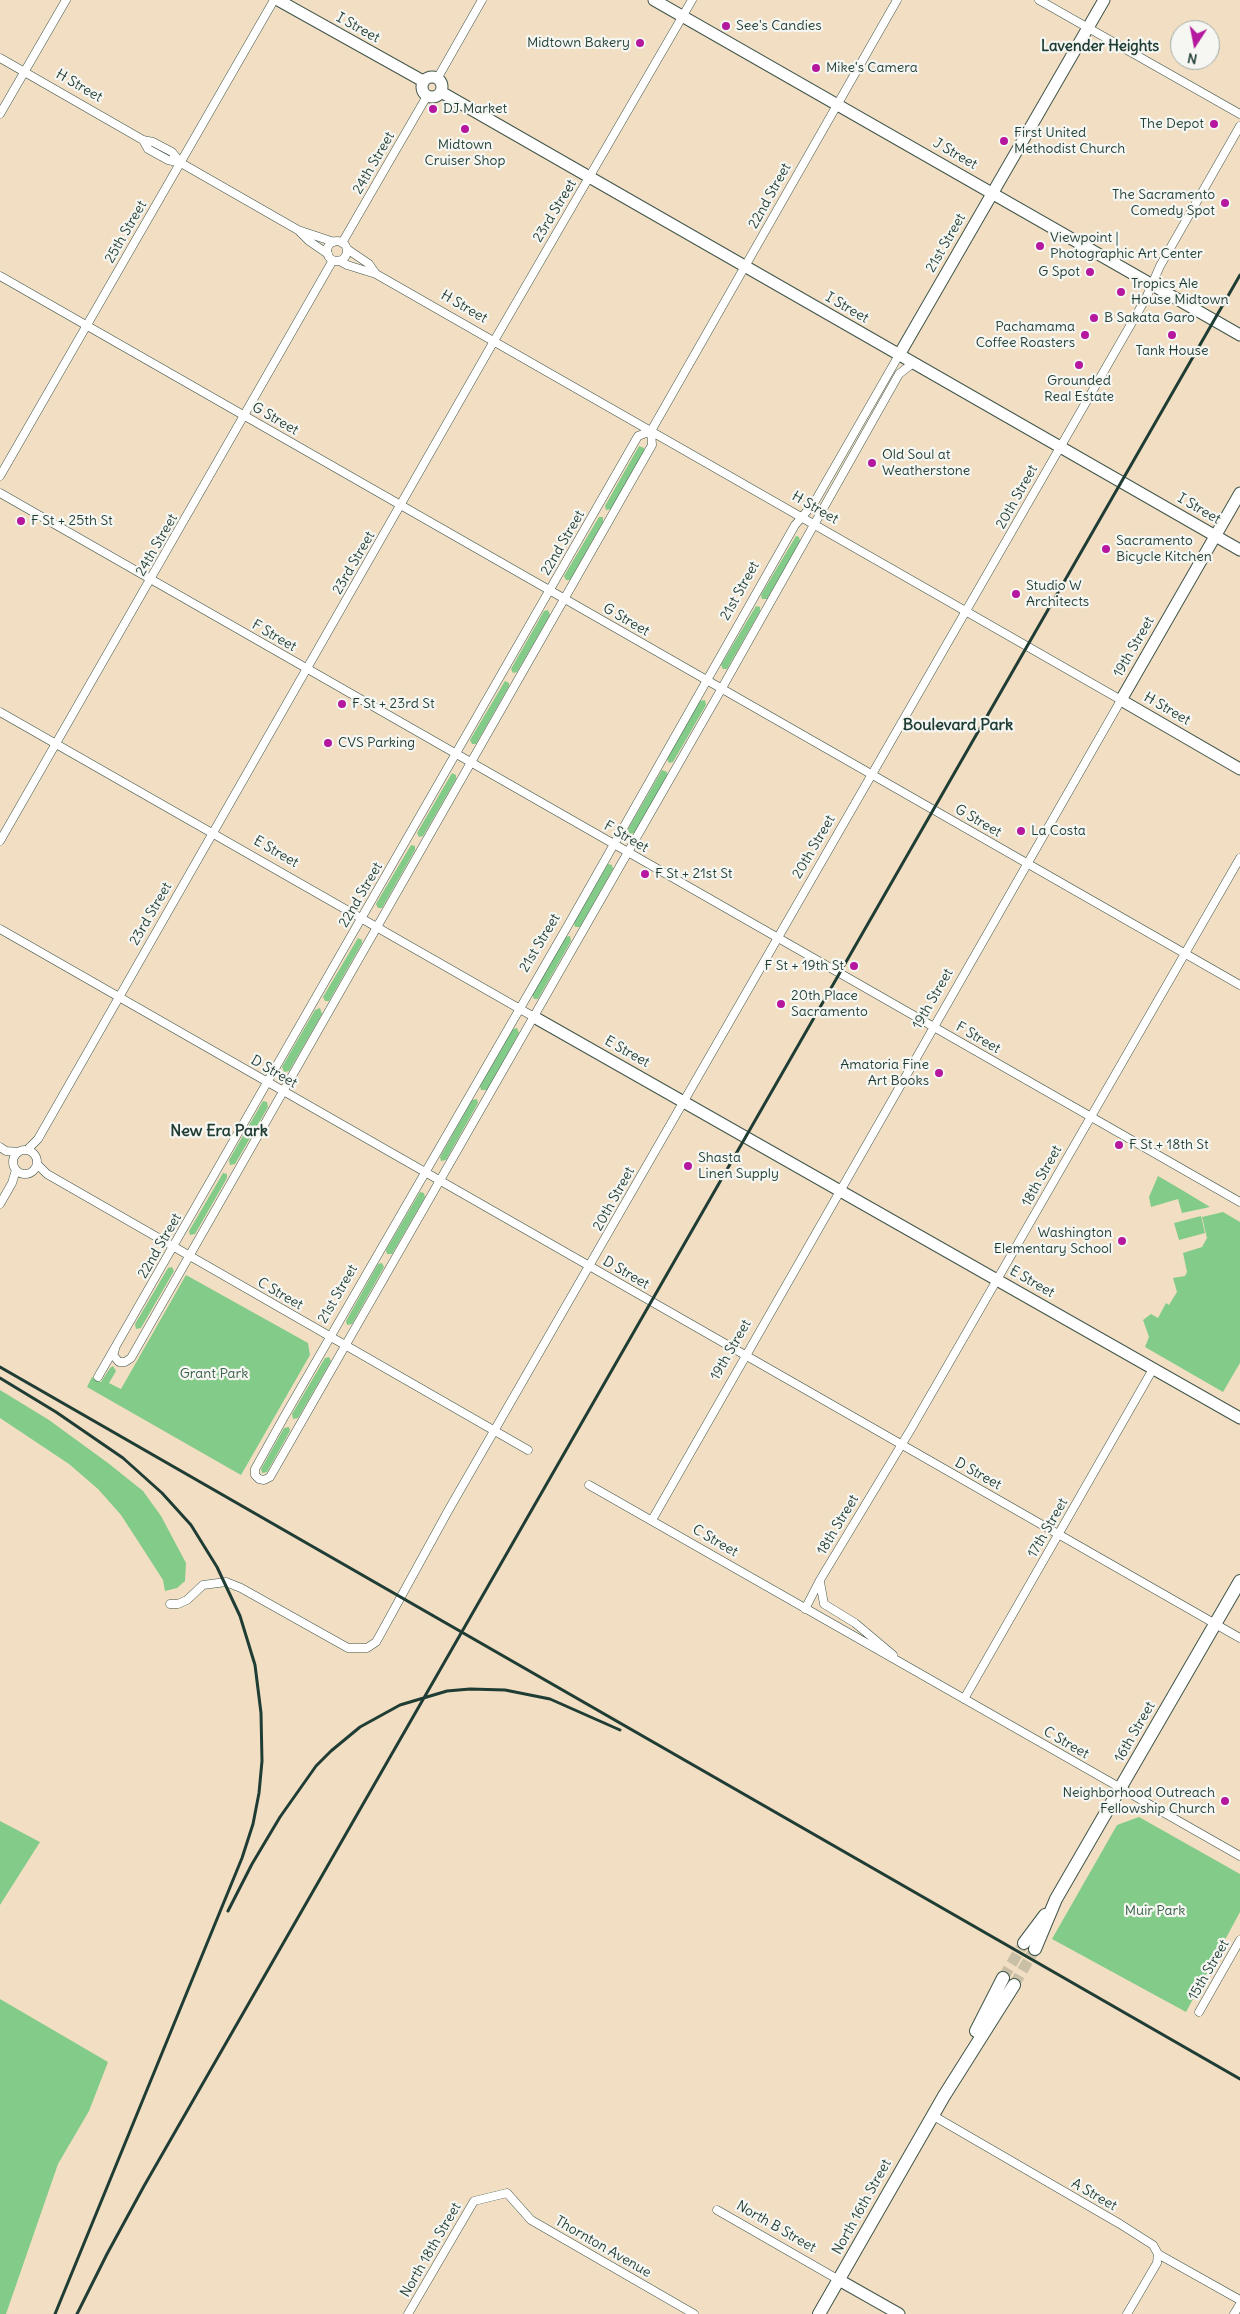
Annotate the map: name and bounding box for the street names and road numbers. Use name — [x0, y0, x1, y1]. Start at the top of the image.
street label: I Street — [333, 9, 383, 47]
street label: H Street — [53, 66, 105, 106]
street label: 24th Street — [349, 129, 399, 197]
street label: J Street — [930, 135, 980, 173]
street label: 22nd Street — [745, 160, 795, 232]
street label: 23rd Street — [530, 177, 580, 245]
street label: 25th Street — [101, 198, 151, 266]
street label: 21st Street — [922, 211, 970, 275]
street label: H Street — [438, 287, 490, 327]
street label: I Street — [823, 289, 871, 327]
street label: G Street — [249, 399, 301, 439]
street label: 20th Street — [993, 462, 1041, 532]
street label: H Street — [789, 488, 841, 528]
street label: I Street — [1175, 490, 1223, 528]
street label: 22nd Street — [538, 507, 588, 579]
street label: 24th Street — [132, 511, 182, 579]
street label: 23rd Street — [329, 528, 379, 598]
street label: 21st Street — [717, 558, 763, 624]
street label: G Street — [600, 600, 652, 640]
street label: 19th Street — [1110, 614, 1158, 680]
street label: F Street — [249, 617, 299, 655]
street label: H Street — [1141, 689, 1193, 729]
street label: G Street — [952, 801, 1004, 841]
street label: 20th Street — [789, 812, 839, 882]
street label: F Street — [601, 818, 651, 856]
street label: E Street — [251, 832, 301, 872]
street label: 22nd Street — [336, 859, 386, 931]
street label: 23rd Street — [126, 879, 176, 949]
street label: 21st Street — [516, 911, 564, 975]
street label: 19th Street — [909, 966, 957, 1032]
street label: F Street — [953, 1019, 1003, 1057]
street label: E Street — [602, 1033, 652, 1071]
street label: D Street — [248, 1052, 300, 1092]
street label: 18th Street — [1018, 1143, 1066, 1209]
street label: 20th Street — [590, 1164, 638, 1234]
street label: 22nd Street — [135, 1210, 185, 1282]
street label: D Street — [600, 1253, 652, 1293]
street label: 21st Street — [314, 1262, 362, 1326]
street label: E Street — [1007, 1262, 1057, 1302]
street label: C Street — [254, 1274, 306, 1314]
street label: 19th Street — [707, 1317, 755, 1383]
street label: D Street — [952, 1454, 1004, 1494]
street label: 18th Street — [814, 1492, 862, 1558]
street label: 17th Street — [1024, 1495, 1072, 1561]
street label: C Street — [689, 1521, 741, 1561]
street label: 16th Street — [1111, 1699, 1159, 1765]
street label: C Street — [1040, 1723, 1092, 1763]
street label: 15th Street — [1185, 1937, 1233, 2003]
street label: North 16th Street — [829, 2156, 895, 2258]
street label: A Street — [1068, 2175, 1120, 2215]
street label: North B Street — [733, 2197, 819, 2257]
street label: North 18th Street — [397, 2200, 465, 2300]
street label: Thornton Avenue — [552, 2213, 654, 2281]

